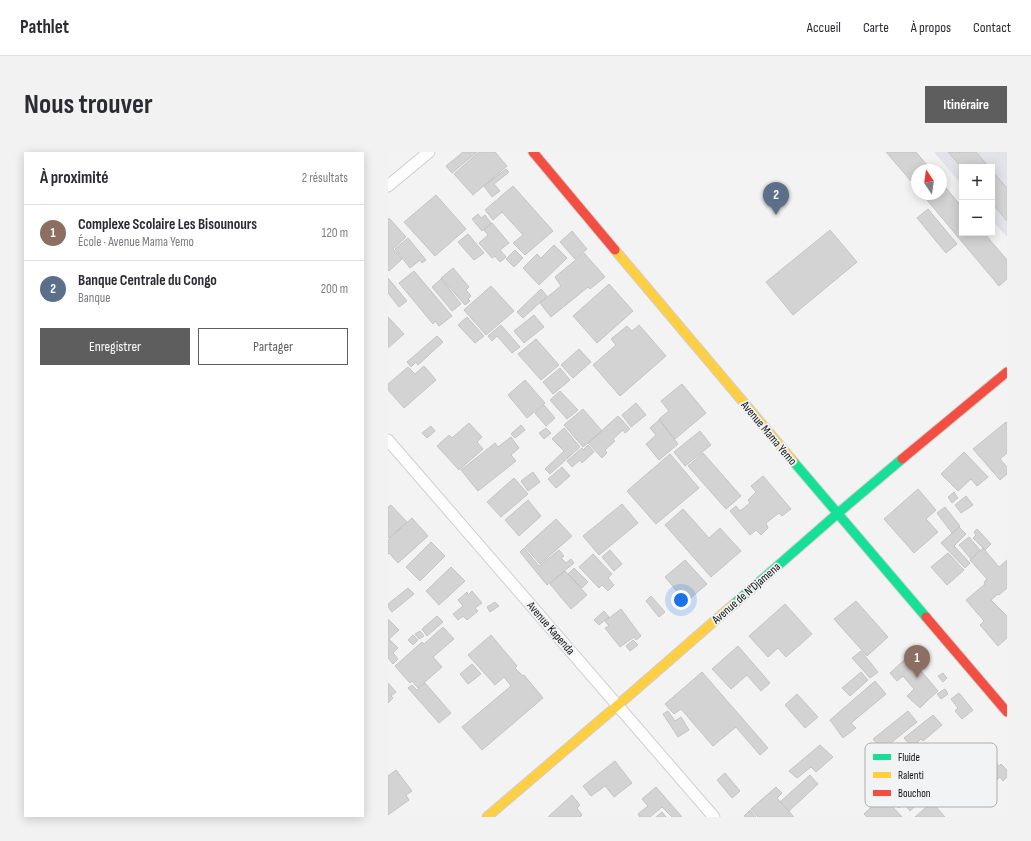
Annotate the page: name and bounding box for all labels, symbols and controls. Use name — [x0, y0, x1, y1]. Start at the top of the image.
text: Pathlet — [20, 16, 69, 39]
text: Accueil — [807, 19, 841, 36]
text: Carte — [863, 19, 889, 36]
text: À propos — [911, 19, 951, 36]
text: Contact — [973, 19, 1011, 36]
button: Itinéraire — [925, 86, 1007, 123]
text: Nous trouver — [24, 88, 153, 121]
north arrow — [911, 164, 947, 200]
map controls — [959, 164, 995, 236]
button: + — [959, 164, 995, 200]
text: À proximité — [40, 168, 108, 188]
text: 2 résultats — [302, 170, 348, 186]
pin: 2 — [763, 182, 789, 215]
button: − — [959, 200, 995, 236]
text: Complexe Scolaire Les Bisounours — [78, 215, 257, 234]
text: 1 — [50, 225, 56, 241]
text: 120 m — [322, 225, 348, 241]
text: École · Avenue Mama Yemo — [78, 234, 194, 250]
text: Banque Centrale du Congo — [78, 271, 217, 290]
text: 2 — [50, 281, 56, 297]
text: 200 m — [321, 281, 348, 297]
text: Banque — [78, 290, 110, 306]
button: Enregistrer — [40, 328, 190, 365]
button: Partager — [198, 328, 348, 365]
street label: Avenue Mama Yemo — [737, 397, 800, 468]
street label: Avenue de N'Djamena — [708, 559, 784, 628]
your location — [671, 590, 691, 610]
street label: Avenue Kapenda — [523, 598, 578, 658]
pin: 1 — [904, 645, 930, 678]
legend — [865, 743, 997, 807]
text: Fluide — [898, 751, 920, 764]
text: Ralenti — [898, 769, 924, 782]
text: Bouchon — [898, 787, 931, 800]

